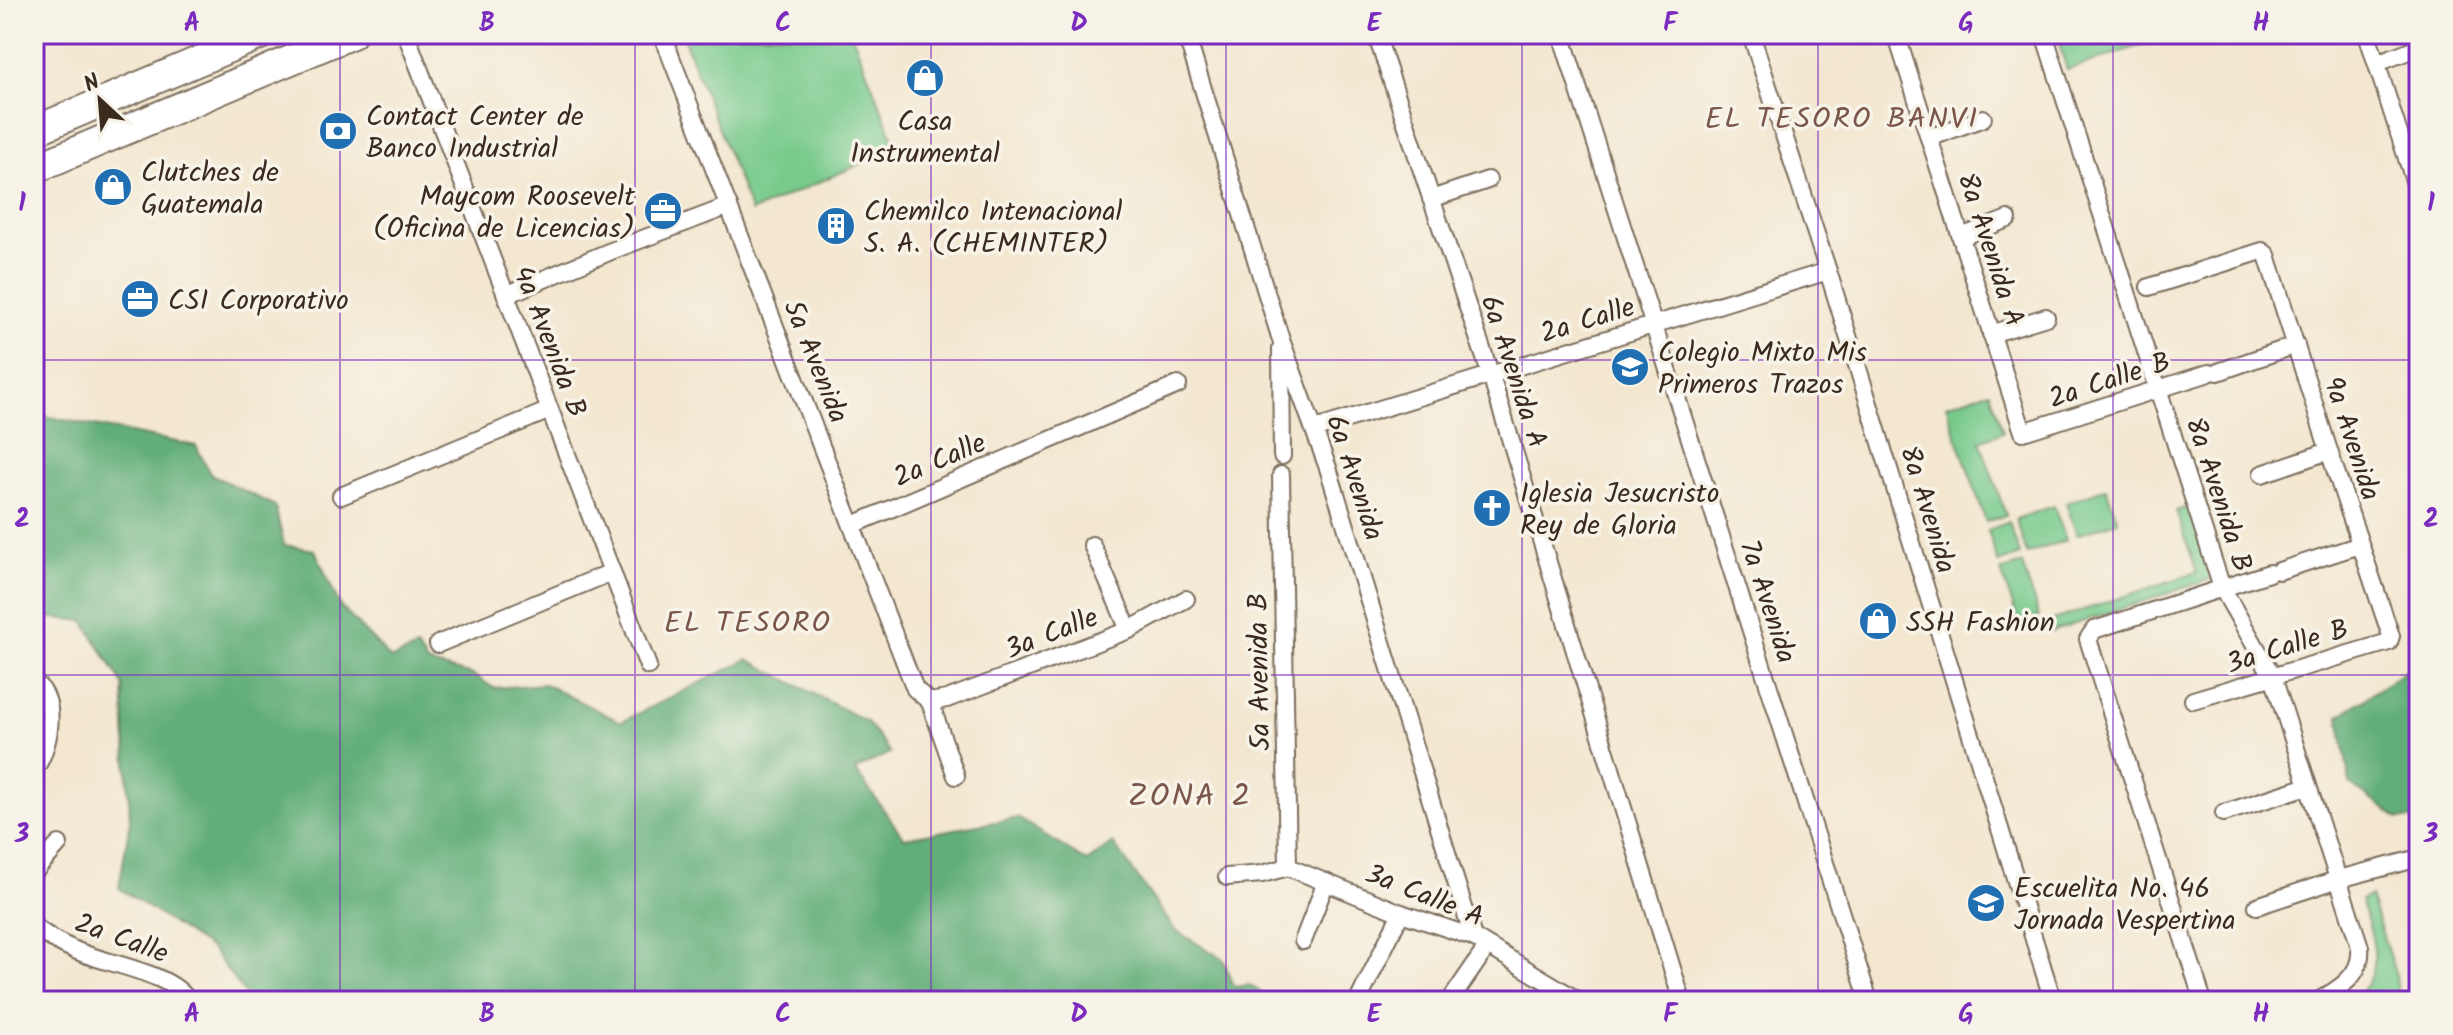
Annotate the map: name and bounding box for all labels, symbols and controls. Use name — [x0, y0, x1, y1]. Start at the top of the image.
text: A — [184, 3, 200, 45]
text: B — [479, 3, 495, 45]
text: C — [775, 3, 791, 45]
text: D — [1070, 3, 1088, 45]
text: E — [1367, 3, 1383, 45]
text: F — [1663, 3, 1679, 45]
text: G — [1958, 3, 1974, 45]
text: H — [2253, 3, 2270, 45]
shop icon: Casa Instrumental — [904, 57, 946, 99]
north arrow — [60, 60, 140, 140]
text: N — [78, 65, 106, 103]
place label: Contact Center de Banco Industrial — [366, 95, 584, 172]
district label: EL TESORO BANVI — [1705, 96, 1979, 144]
place label: Casa Instrumental — [850, 100, 1000, 177]
bank icon: Contact Center de Banco Industrial — [317, 110, 359, 152]
place label: Clutches de Guatemala — [141, 151, 279, 228]
shop icon: Clutches de Guatemala — [92, 166, 134, 208]
street label: 8a Avenida A — [1944, 167, 2036, 333]
place label: Maycom Roosevelt (Oficina de Licencias) — [373, 175, 636, 252]
text: 1 — [18, 183, 26, 225]
text: 1 — [2427, 183, 2435, 225]
office icon: Maycom Roosevelt (Oficina de Licencias) — [642, 190, 684, 232]
place label: Chemilco Intenacional S. A. (CHEMINTER) — [864, 190, 1123, 267]
building icon: Chemilco Intenacional S. A. (CHEMINTER) — [815, 205, 857, 247]
street label: 4a Avenida B — [499, 260, 598, 424]
office icon: CSI Corporativo — [119, 278, 161, 320]
place label: CSI Corporativo — [168, 279, 349, 324]
street label: 2a Calle — [1535, 286, 1641, 357]
street label: 6a Avenida A — [1467, 290, 1558, 454]
street label: 5a Avenida — [770, 293, 860, 430]
place label: Colegio Mixto Mis Primeros Trazos — [1658, 331, 1867, 408]
street label: 2a Calle B — [2043, 341, 2177, 422]
school or university icon: Colegio Mixto Mis Primeros Trazos — [1609, 346, 1651, 388]
street label: 9a Avenida — [2309, 371, 2392, 507]
street label: 6a Avenida — [1312, 409, 1395, 547]
street label: 8a Avenida B — [2171, 412, 2264, 578]
street label: 2a Calle — [887, 422, 994, 501]
street label: 8a Avenida — [1886, 440, 1967, 579]
place label: Iglesia Jesucristo Rey de Gloria — [1520, 472, 1719, 549]
church icon: Iglesia Jesucristo Rey de Gloria — [1471, 487, 1513, 529]
text: 2 — [14, 499, 30, 541]
text: 2 — [2423, 499, 2439, 541]
street label: 7a Avenida — [1726, 534, 1808, 669]
street label: 5a Avenida B — [1237, 592, 1284, 752]
street label: 3a Calle — [999, 596, 1105, 673]
district label: EL TESORO — [664, 600, 832, 648]
shop icon: SSH Fashion — [1857, 600, 1899, 642]
place label: SSH Fashion — [1906, 601, 2055, 646]
street label: 3a Calle B — [2221, 608, 2354, 687]
district label: ZONA 2 — [1128, 772, 1252, 823]
text: 3 — [14, 814, 29, 856]
text: 3 — [2423, 814, 2438, 856]
street label: 3a Calle A — [1358, 852, 1490, 941]
place label: Escuelita No. 46 Jornada Vespertina — [2014, 867, 2236, 944]
school or university icon: Escuelita No. 46 Jornada Vespertina — [1965, 882, 2007, 924]
street label: 2a Calle — [68, 902, 175, 977]
text: A — [184, 994, 200, 1035]
text: B — [479, 994, 495, 1035]
text: C — [775, 994, 791, 1035]
text: D — [1070, 994, 1088, 1035]
text: E — [1367, 994, 1383, 1035]
text: F — [1663, 994, 1679, 1035]
text: G — [1958, 994, 1974, 1035]
text: H — [2253, 994, 2270, 1035]

